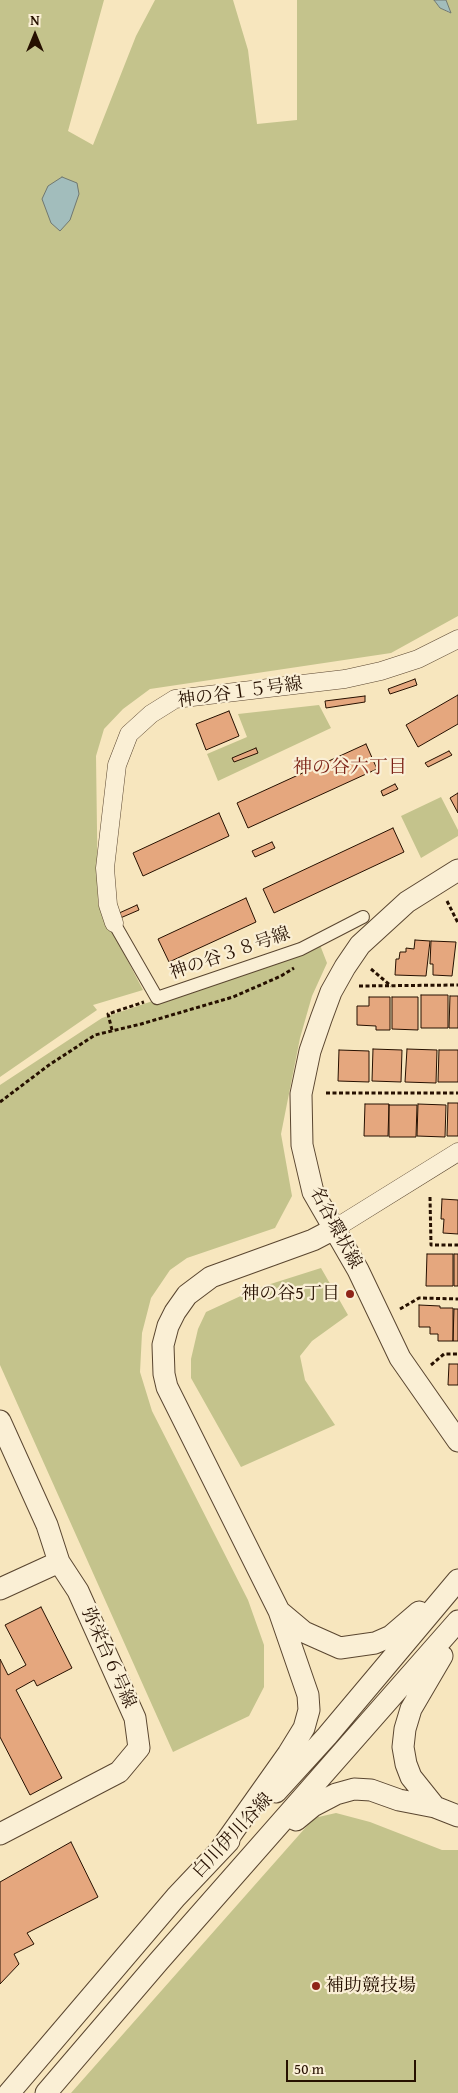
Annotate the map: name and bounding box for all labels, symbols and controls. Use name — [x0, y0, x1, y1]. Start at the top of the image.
north arrow — [10, 10, 60, 60]
text: N — [30, 10, 40, 30]
street label: 神の谷１５号線 — [176, 674, 304, 712]
district label: 神の谷六丁目 — [293, 757, 407, 779]
street label: 神の谷３８号線 — [167, 923, 293, 985]
street label: 名谷環状線 — [304, 1183, 366, 1273]
place label: 神の谷5丁目 — [241, 1283, 340, 1305]
marker: 神の谷5丁目 — [344, 1288, 356, 1300]
street label: 弥栄台６号線 — [76, 1604, 140, 1712]
street label: 白川伊川谷線 — [188, 1789, 278, 1883]
place label: 補助競技場 — [326, 1975, 416, 1997]
marker: 補助競技場 — [310, 1980, 322, 1992]
scale bar — [288, 2050, 418, 2082]
text: 50 m — [294, 2058, 324, 2079]

